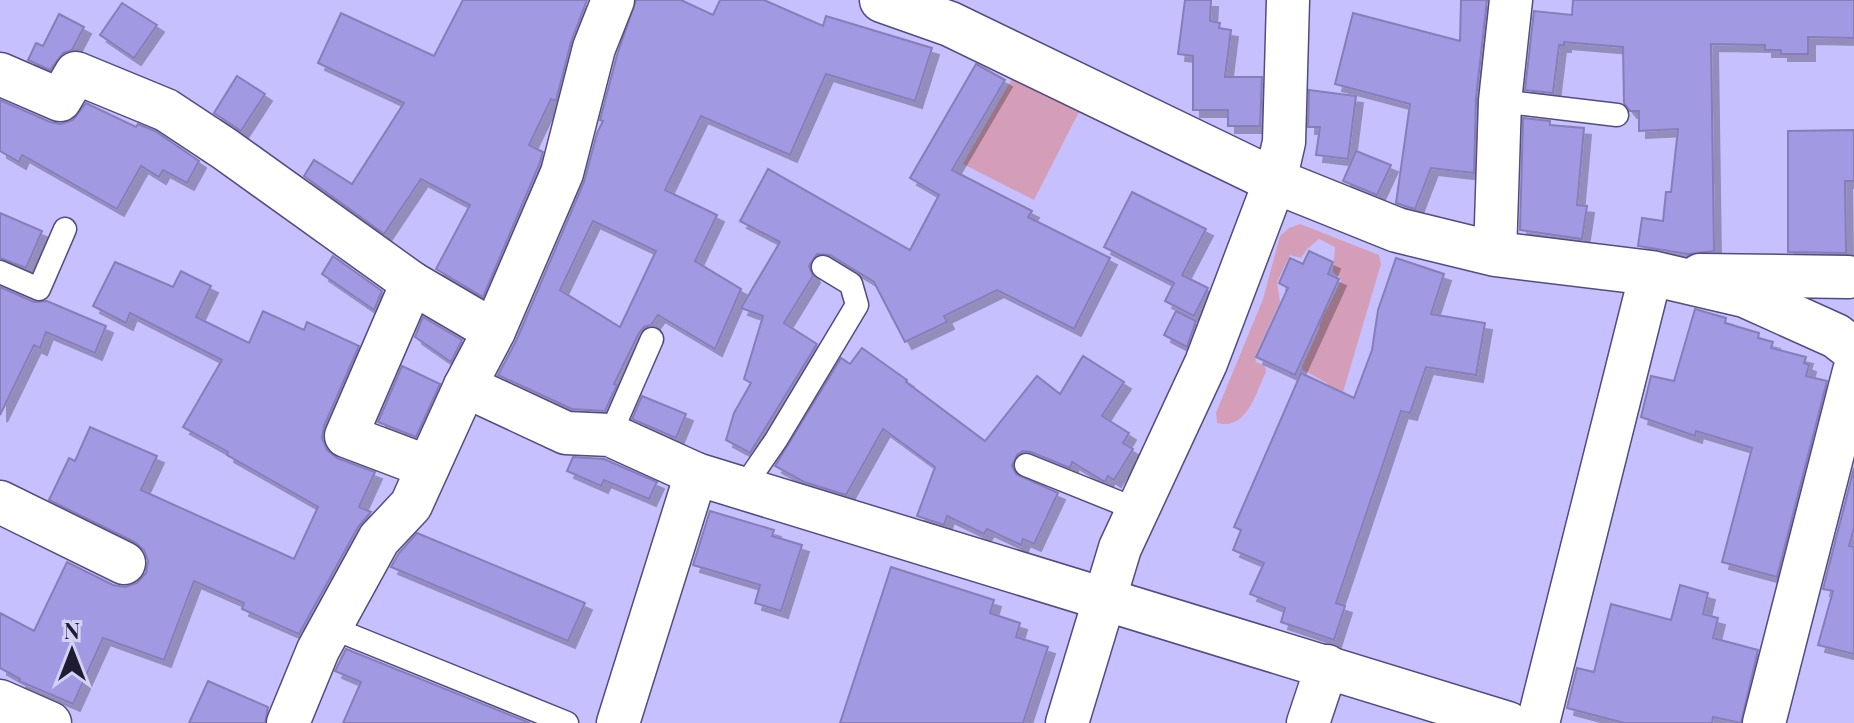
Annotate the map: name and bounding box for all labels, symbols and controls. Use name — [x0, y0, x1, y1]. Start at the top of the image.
north arrow — [32, 611, 112, 691]
text: N — [64, 615, 80, 645]

